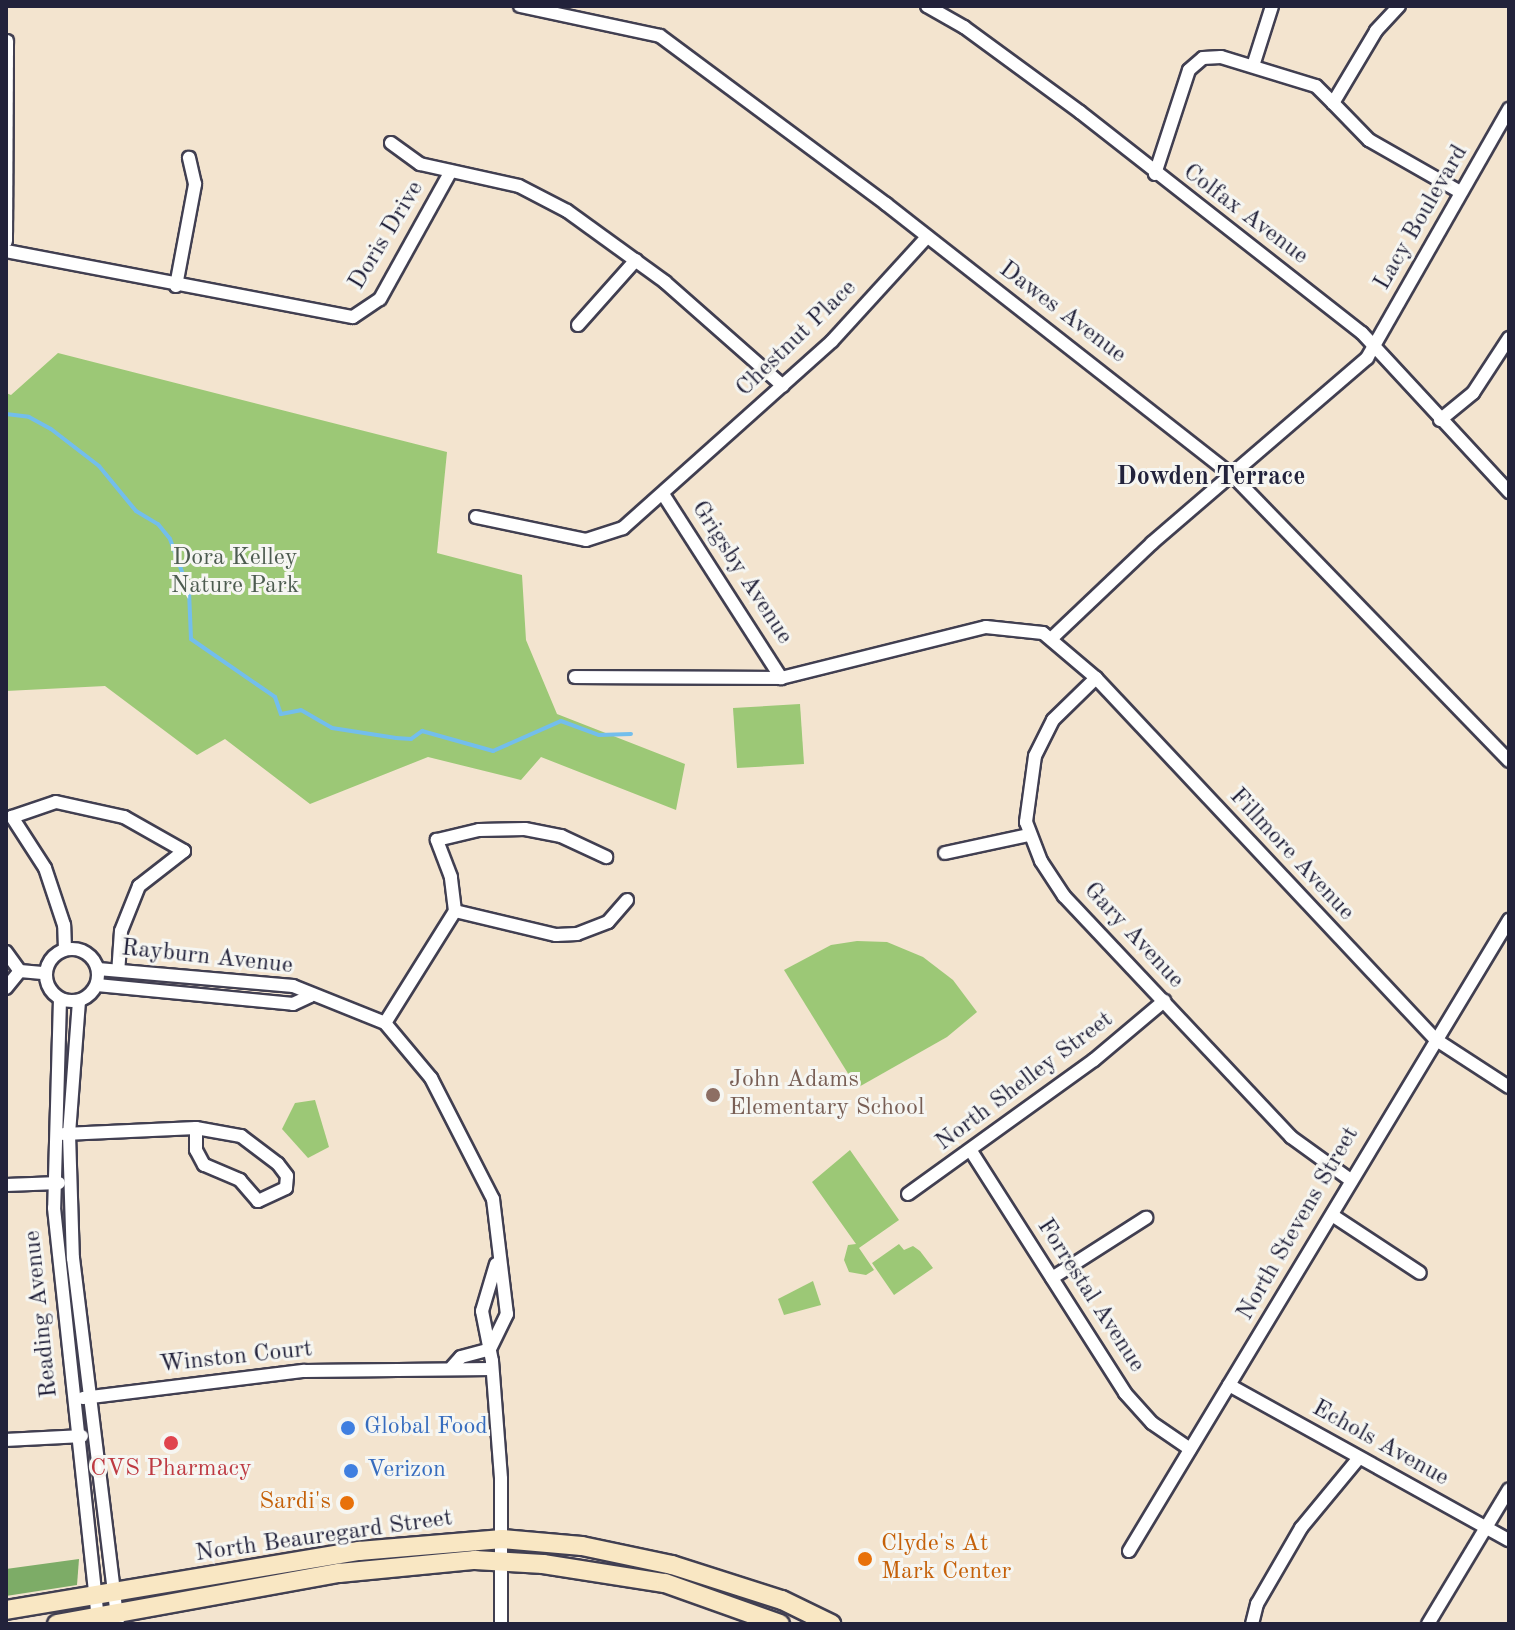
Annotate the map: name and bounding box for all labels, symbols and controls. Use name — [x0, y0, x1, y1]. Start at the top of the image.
street label: Lacy Boulevard — [1369, 140, 1475, 296]
street label: Colfax Avenue — [1177, 158, 1313, 272]
street label: Doris Drive — [343, 176, 431, 296]
street label: Dawes Avenue — [993, 256, 1131, 370]
street label: Chestnut Place — [731, 274, 863, 404]
district label: Dowden Terrace — [1116, 462, 1306, 494]
street label: Grigsby Avenue — [684, 496, 798, 650]
park label: Dora Kelley Nature Park — [171, 545, 299, 601]
street label: Fillmore Avenue — [1222, 783, 1360, 927]
street label: Gary Avenue — [1077, 877, 1189, 995]
street label: Rayburn Avenue — [120, 935, 294, 981]
street label: North Shelley Street — [931, 1006, 1119, 1158]
place label: John Adams Elementary School — [729, 1067, 924, 1123]
marker: John Adams Elementary School — [704, 1086, 722, 1104]
street label: North Stevens Street — [1232, 1122, 1366, 1326]
street label: Forrestal Avenue — [1030, 1214, 1150, 1378]
street label: Reading Avenue — [19, 1229, 65, 1399]
street label: Winston Court — [158, 1336, 314, 1380]
street label: Echols Avenue — [1307, 1395, 1453, 1493]
place label: Global Food — [364, 1414, 488, 1442]
marker: Global Food — [339, 1419, 357, 1437]
marker: CVS Pharmacy — [162, 1434, 180, 1452]
place label: CVS Pharmacy — [90, 1456, 252, 1484]
place label: Verizon — [367, 1457, 446, 1485]
marker: Verizon — [342, 1462, 360, 1480]
place label: Sardi's — [259, 1489, 331, 1517]
marker: Sardi's — [338, 1494, 356, 1512]
street label: North Beauregard Street — [194, 1505, 454, 1569]
place label: Clyde's At Mark Center — [881, 1531, 1011, 1587]
marker: Clyde's At Mark Center — [856, 1550, 874, 1568]

